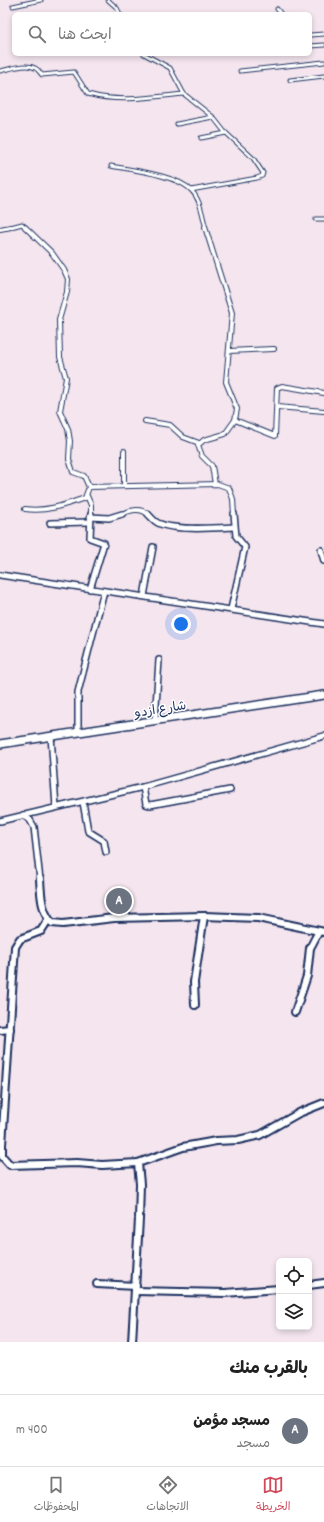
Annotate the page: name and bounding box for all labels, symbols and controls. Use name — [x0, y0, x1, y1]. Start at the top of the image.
search box — [12, 12, 312, 56]
icon: search — [26, 23, 48, 45]
text: ابحث هنا — [58, 25, 112, 47]
your location — [171, 614, 191, 634]
street label: شارع ازدو — [132, 697, 188, 724]
pin: A — [106, 886, 132, 916]
map controls — [276, 1258, 312, 1330]
button: locate — [276, 1258, 312, 1294]
button: layers — [276, 1294, 312, 1330]
text: بالقرب منك — [230, 1358, 308, 1382]
text: مسجد مؤمن — [193, 1411, 270, 1433]
text: 400 m — [16, 1421, 48, 1440]
text: A — [291, 1421, 299, 1440]
text: مسجد — [237, 1435, 270, 1454]
tab: المحفوظات — [34, 1474, 79, 1516]
tab: الاتجاهات — [146, 1474, 189, 1516]
tab: الخريطة — [256, 1474, 290, 1516]

